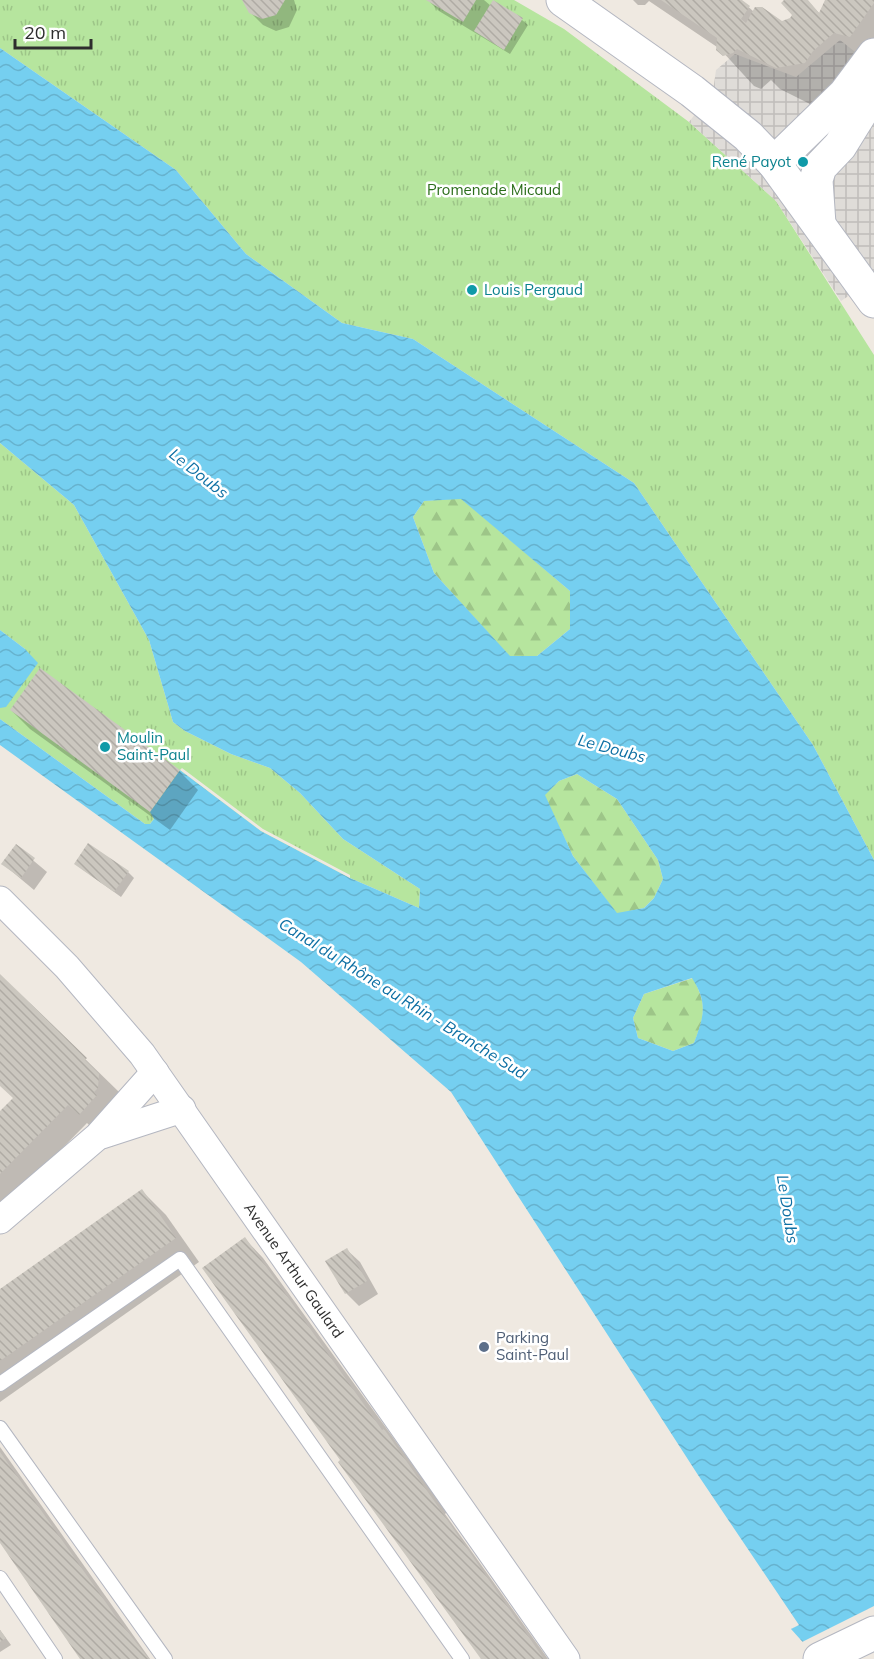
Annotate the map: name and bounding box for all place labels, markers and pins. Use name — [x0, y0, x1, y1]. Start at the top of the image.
place label: René Payot — [712, 152, 791, 171]
marker: René Payot — [796, 155, 810, 169]
place label: Louis Pergaud — [484, 280, 583, 299]
marker: Louis Pergaud — [465, 283, 479, 297]
place label: Moulin Saint-Paul — [117, 728, 190, 764]
marker: Moulin Saint-Paul — [98, 740, 112, 754]
place label: Parking Saint-Paul — [496, 1328, 569, 1364]
marker: Parking Saint-Paul — [477, 1340, 491, 1354]

